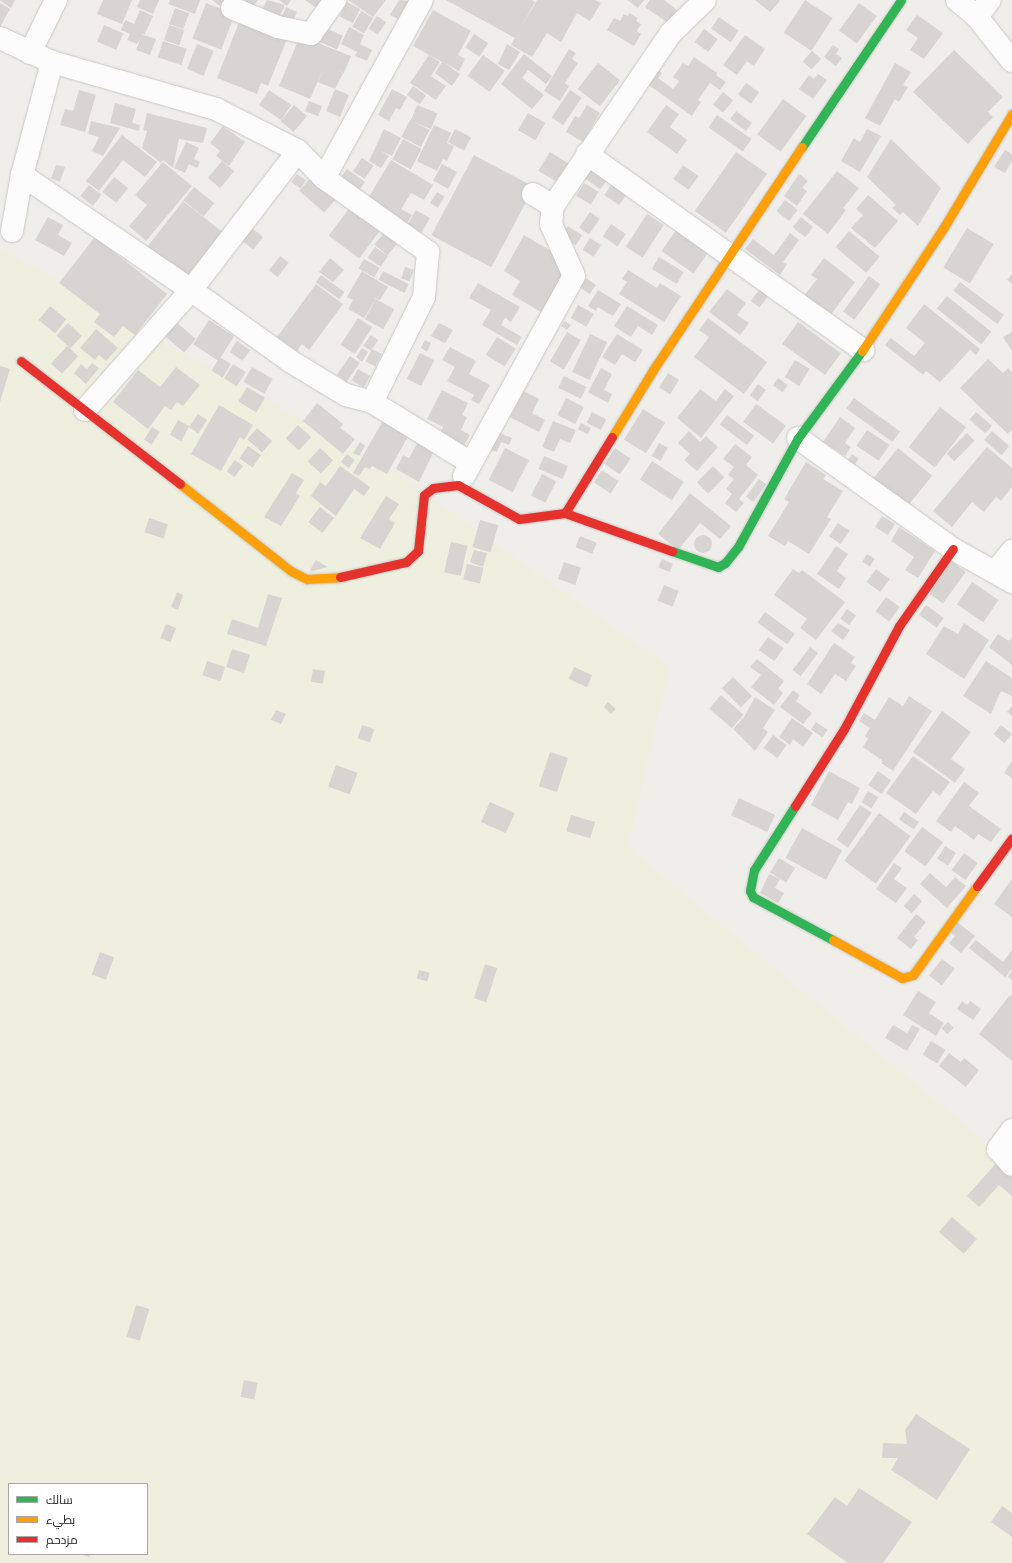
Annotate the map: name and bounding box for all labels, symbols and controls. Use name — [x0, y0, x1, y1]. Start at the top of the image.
legend — [8, 1483, 148, 1555]
text: سالك — [46, 1494, 73, 1506]
text: بطيء — [46, 1514, 75, 1526]
text: مزدحم — [46, 1534, 78, 1546]

